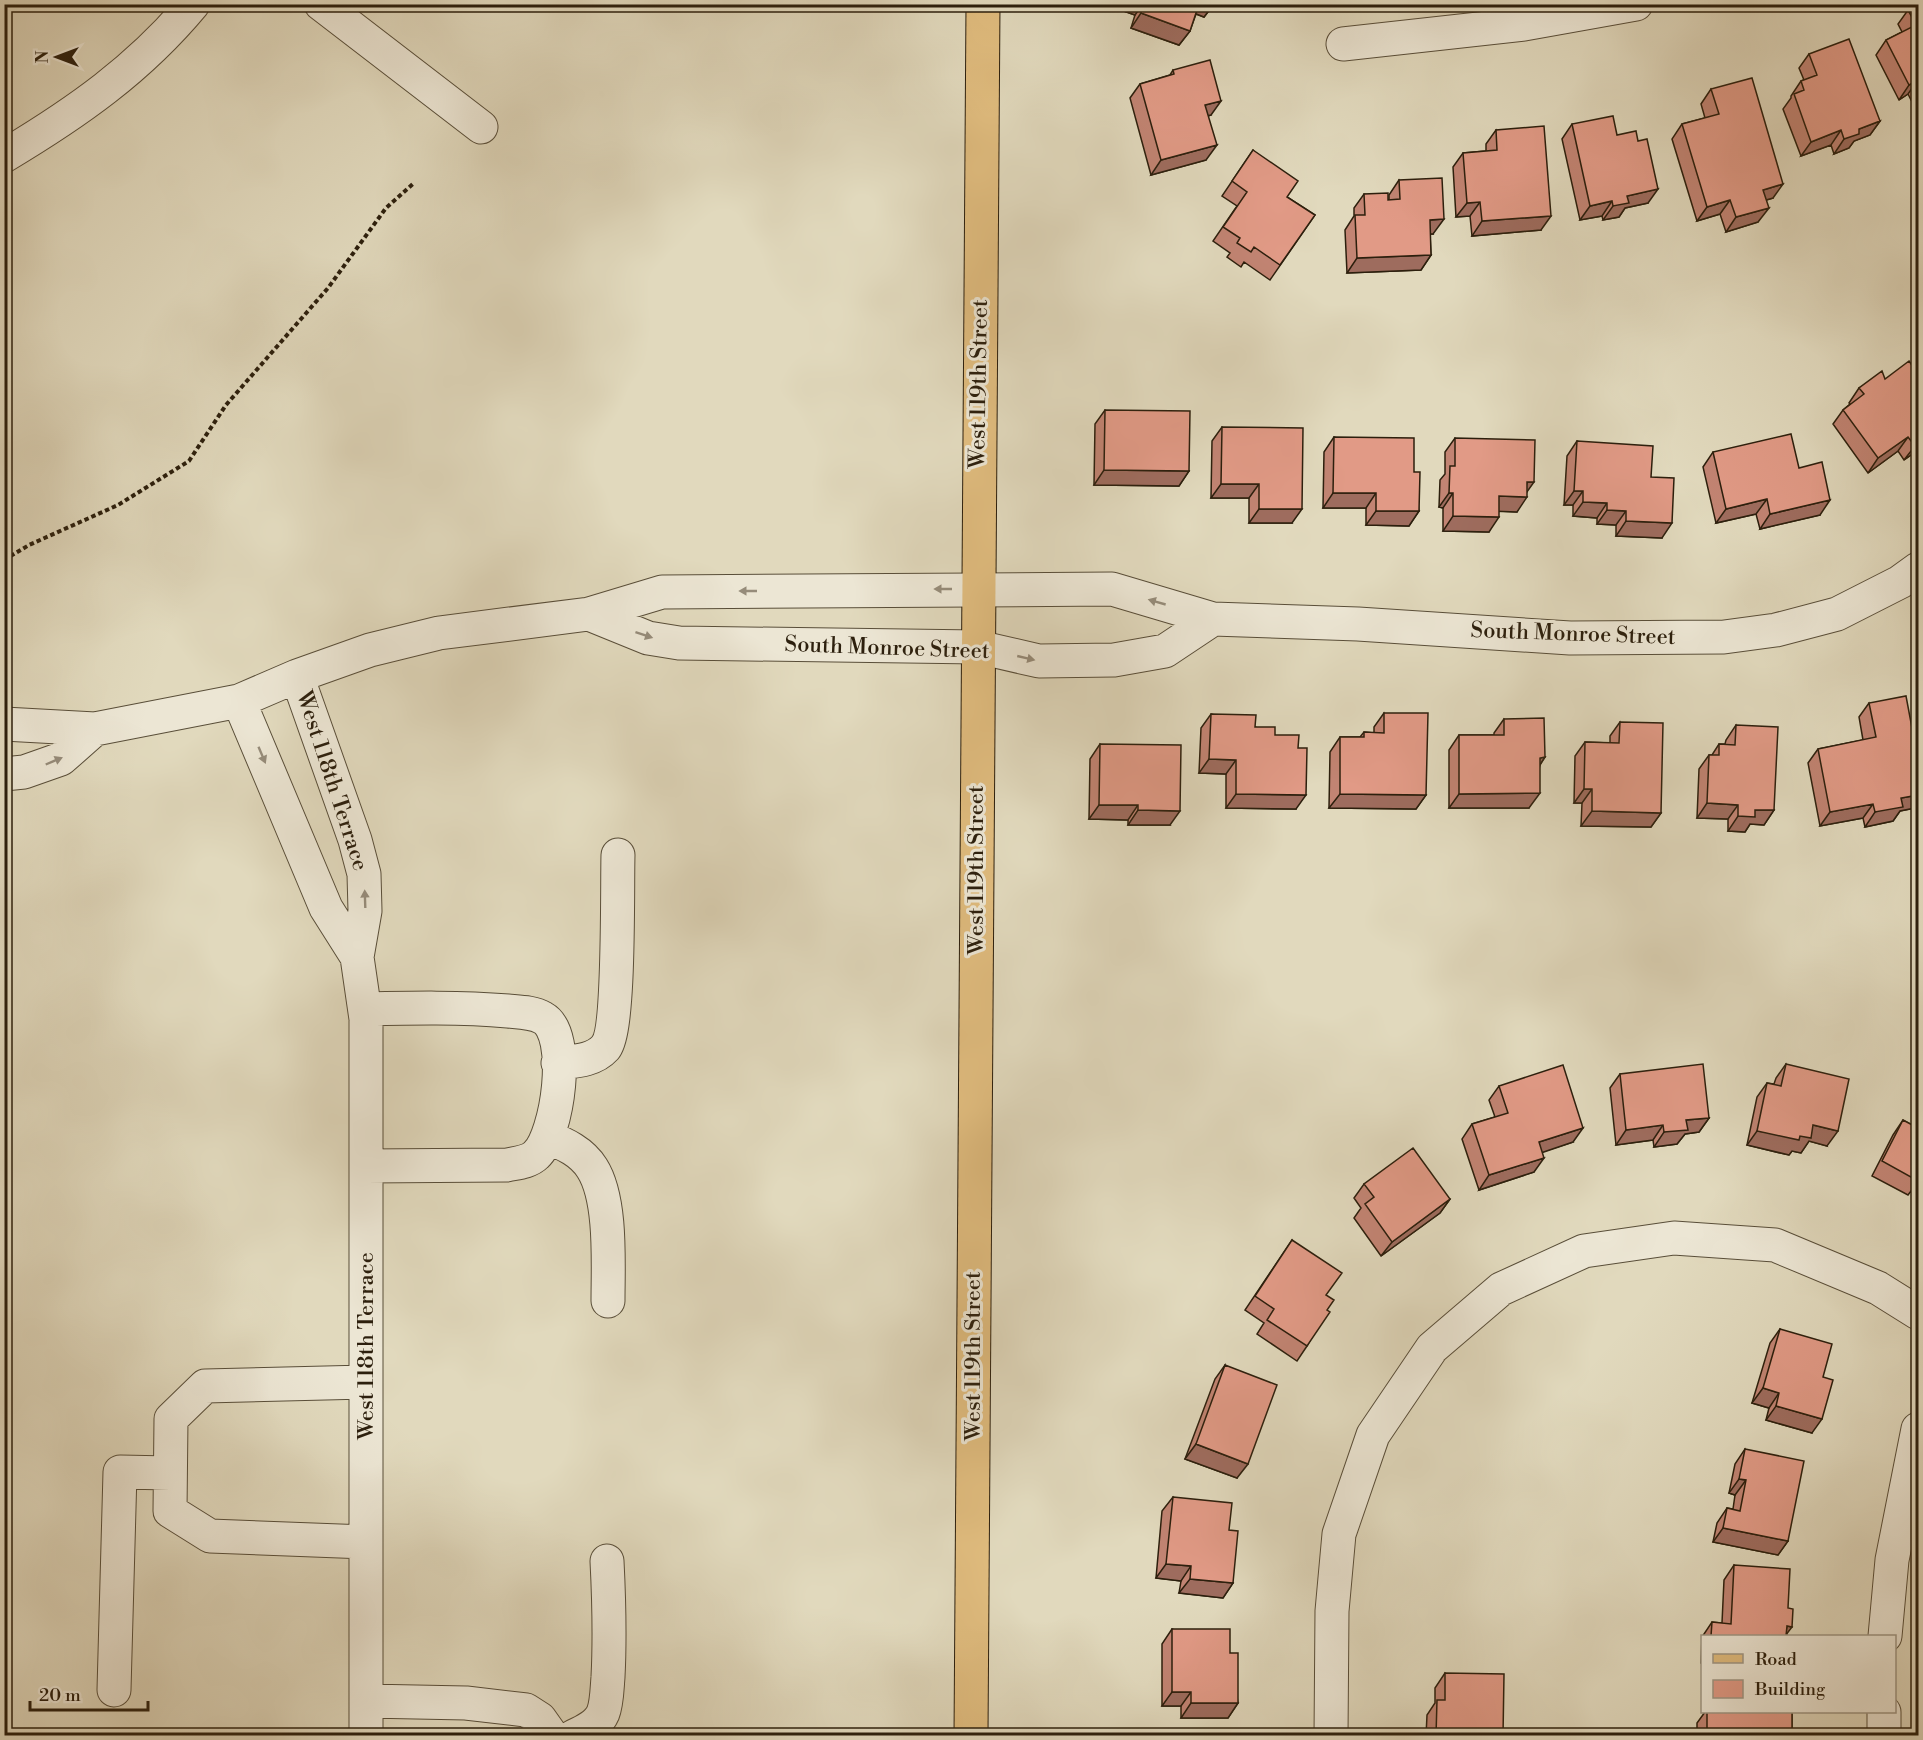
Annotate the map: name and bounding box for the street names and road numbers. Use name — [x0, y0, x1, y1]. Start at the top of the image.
street label: West 119th Street — [964, 299, 994, 470]
street label: South Monroe Street — [1470, 617, 1676, 651]
street label: South Monroe Street — [784, 631, 990, 665]
street label: West 118th Terrace — [290, 687, 374, 874]
street label: West 119th Street — [963, 785, 990, 956]
street label: West 118th Terrace — [353, 1252, 380, 1441]
street label: West 119th Street — [960, 1271, 987, 1442]

